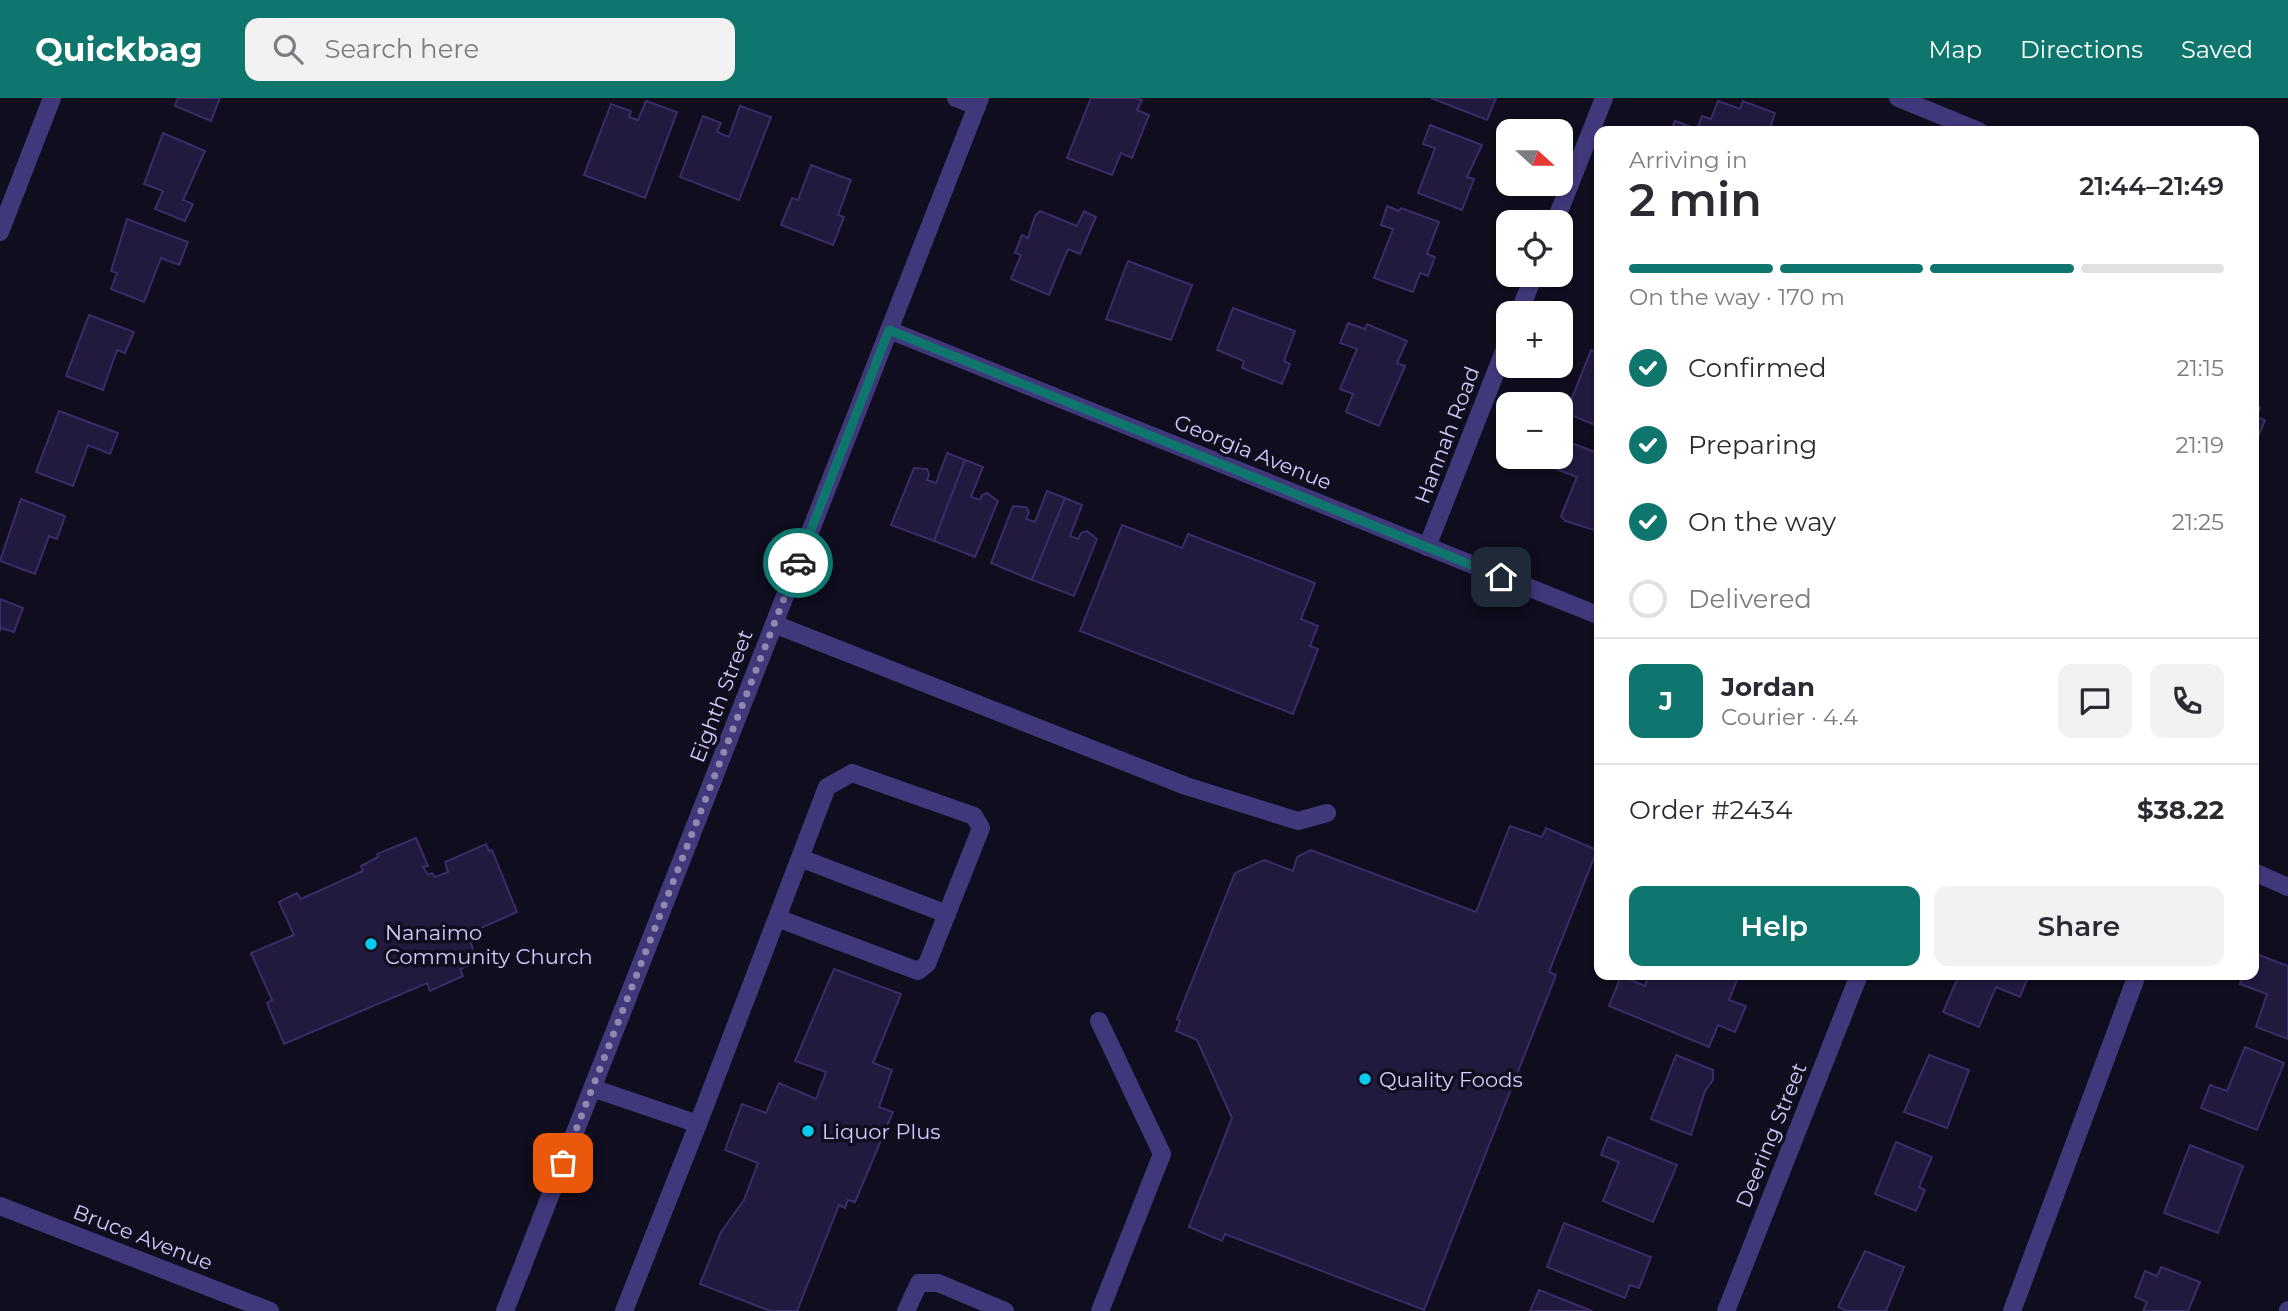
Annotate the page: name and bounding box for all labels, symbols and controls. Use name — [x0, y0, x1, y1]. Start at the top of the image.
search box — [245, 18, 735, 81]
text: Quickbag — [35, 29, 203, 69]
icon: search — [269, 30, 307, 68]
text: Search here — [325, 33, 479, 65]
text: Map — [1929, 35, 1982, 64]
text: Directions — [2020, 35, 2143, 64]
text: Saved — [2181, 35, 2253, 64]
north arrow — [1496, 119, 1573, 196]
map controls — [1496, 119, 1573, 469]
text: Arriving in — [1629, 146, 1748, 174]
text: 21:44–21:49 — [2079, 170, 2224, 202]
text: 2 min — [1629, 171, 1762, 228]
button: locate — [1496, 210, 1573, 287]
text: On the way · 170 m — [1629, 283, 1845, 311]
button: + — [1496, 301, 1573, 378]
icon: check — [1629, 349, 1667, 387]
text: Confirmed — [1688, 352, 1827, 384]
text: 21:15 — [2176, 354, 2224, 382]
street label: Hannah Road — [1409, 363, 1485, 507]
button: − — [1496, 392, 1573, 469]
street label: Georgia Avenue — [1171, 409, 1335, 495]
icon: check — [1629, 426, 1667, 464]
text: Preparing — [1688, 429, 1817, 461]
text: 21:19 — [2175, 431, 2224, 459]
icon: check — [1629, 503, 1667, 541]
text: On the way — [1688, 506, 1836, 538]
text: 21:25 — [2172, 508, 2224, 536]
courier — [763, 528, 833, 598]
icon: car — [779, 544, 817, 582]
pin — [1471, 547, 1531, 607]
icon: home — [1482, 558, 1520, 596]
text: Delivered — [1688, 583, 1812, 615]
street label: Eighth Street — [684, 626, 758, 766]
button: chat — [2058, 664, 2132, 738]
button: phone — [2150, 664, 2224, 738]
text: Jordan — [1721, 671, 1815, 703]
text: J — [1659, 685, 1673, 717]
text: Courier · 4.4 — [1721, 703, 1858, 731]
text: Order #2434 — [1629, 794, 1792, 826]
text: $38.22 — [2137, 794, 2224, 826]
button: Help — [1629, 886, 1920, 966]
button: Share — [1934, 886, 2224, 966]
place label: Nanaimo Community Church — [385, 920, 593, 969]
marker: Nanaimo Community Church — [363, 936, 379, 952]
street label: Deering Street — [1731, 1059, 1811, 1211]
place label: Quality Foods — [1379, 1067, 1523, 1092]
marker: Quality Foods — [1357, 1071, 1373, 1087]
place label: Liquor Plus — [822, 1119, 941, 1144]
marker: Liquor Plus — [800, 1123, 816, 1139]
pin — [533, 1133, 593, 1193]
icon: bag — [544, 1144, 582, 1182]
street label: Bruce Avenue — [70, 1199, 216, 1275]

